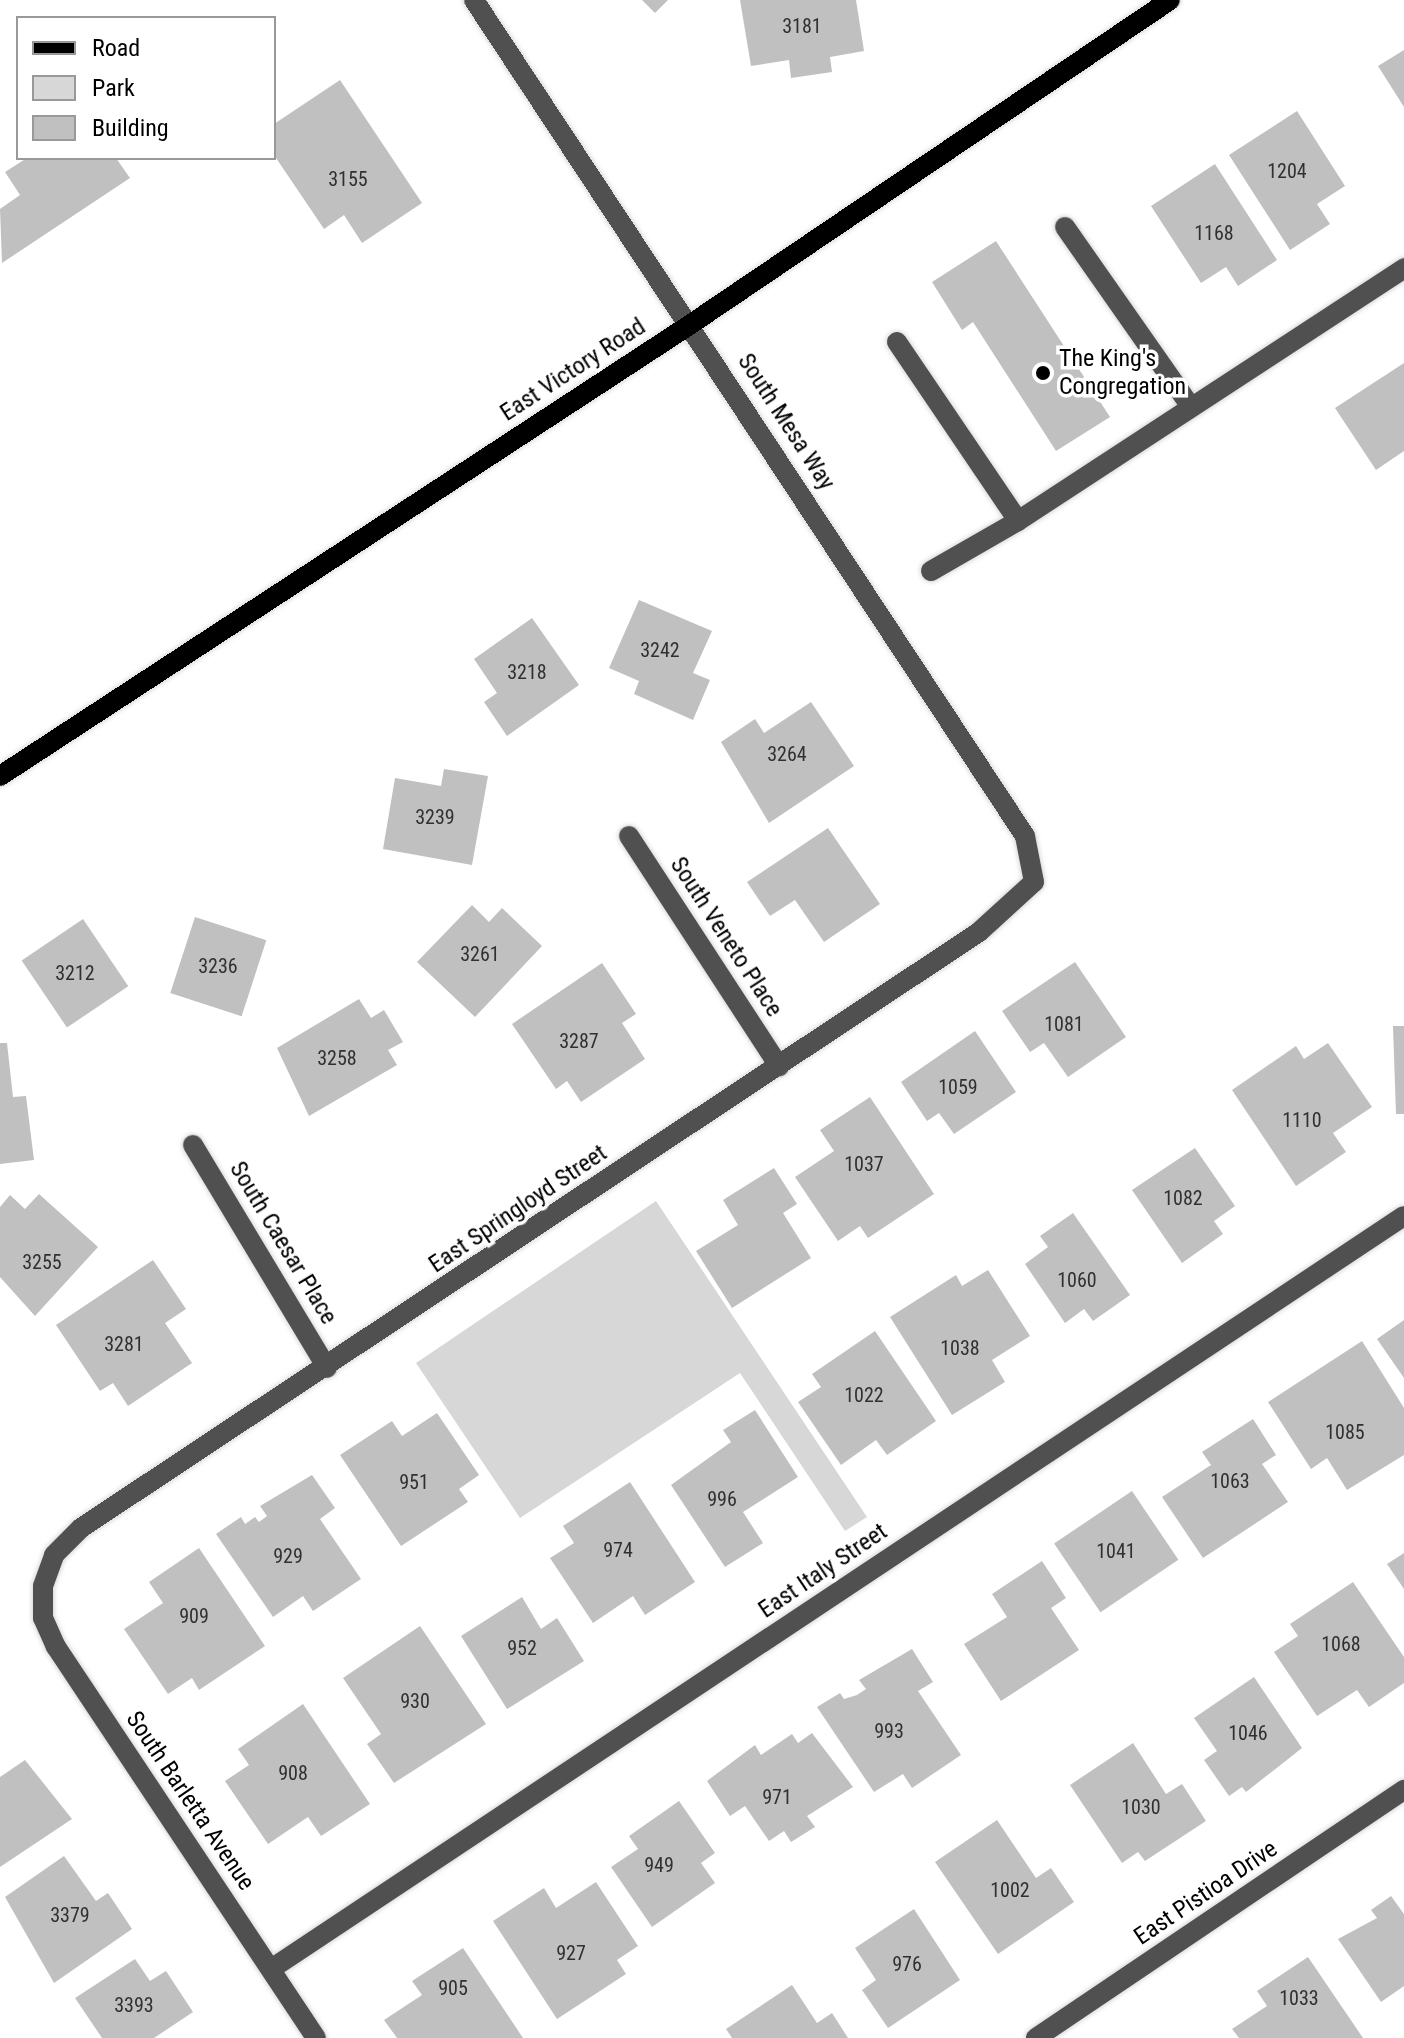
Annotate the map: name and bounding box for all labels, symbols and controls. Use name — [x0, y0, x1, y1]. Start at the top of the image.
house number: 3181 — [782, 14, 822, 38]
legend — [16, 16, 276, 160]
text: Road — [92, 34, 140, 62]
text: Park — [92, 74, 135, 102]
text: Building — [92, 114, 169, 142]
house number: 1204 — [1267, 159, 1307, 183]
house number: 3155 — [328, 167, 368, 191]
house number: 1168 — [1194, 221, 1234, 245]
street label: East Victory Road — [495, 312, 651, 428]
place label: The King's Congregation — [1059, 345, 1186, 401]
street label: South Mesa Way — [731, 348, 841, 496]
marker: The King's Congregation — [1034, 364, 1052, 382]
house number: 3242 — [640, 638, 680, 662]
house number: 3218 — [507, 660, 547, 684]
house number: 3264 — [767, 742, 807, 766]
house number: 3239 — [415, 805, 455, 829]
street label: South Veneto Place — [664, 852, 788, 1022]
house number: 3261 — [460, 942, 500, 966]
house number: 3236 — [198, 954, 238, 978]
house number: 3212 — [55, 961, 95, 985]
house number: 1081 — [1044, 1012, 1084, 1036]
house number: 3287 — [559, 1029, 599, 1053]
house number: 3258 — [317, 1046, 357, 1070]
house number: 1059 — [938, 1075, 978, 1099]
house number: 1110 — [1282, 1108, 1322, 1132]
street label: East Springloyd Street — [424, 1139, 612, 1279]
house number: 1037 — [844, 1152, 884, 1176]
street label: South Caesar Place — [223, 1156, 343, 1330]
house number: 1082 — [1163, 1186, 1203, 1210]
house number: 3255 — [22, 1250, 62, 1274]
house number: 1060 — [1057, 1268, 1097, 1292]
house number: 3281 — [104, 1332, 144, 1356]
house number: 1038 — [940, 1336, 980, 1360]
house number: 1022 — [844, 1383, 884, 1407]
house number: 1085 — [1325, 1420, 1365, 1444]
house number: 1063 — [1210, 1469, 1250, 1493]
house number: 951 — [399, 1470, 429, 1494]
house number: 996 — [707, 1487, 737, 1511]
street label: East Italy Street — [753, 1517, 893, 1625]
house number: 974 — [603, 1538, 633, 1562]
house number: 1041 — [1096, 1539, 1136, 1563]
house number: 929 — [273, 1544, 303, 1568]
house number: 909 — [179, 1604, 209, 1628]
house number: 1068 — [1321, 1632, 1361, 1656]
house number: 952 — [507, 1636, 537, 1660]
house number: 930 — [400, 1689, 430, 1713]
street label: South Barletta Avenue — [120, 1706, 260, 1896]
house number: 993 — [874, 1719, 904, 1743]
house number: 1046 — [1228, 1721, 1268, 1745]
house number: 908 — [278, 1761, 308, 1785]
house number: 971 — [762, 1785, 792, 1809]
house number: 1030 — [1121, 1795, 1161, 1819]
street label: East Pistioa Drive — [1129, 1835, 1283, 1951]
house number: 949 — [644, 1853, 674, 1877]
house number: 1002 — [990, 1878, 1030, 1902]
house number: 3379 — [50, 1903, 90, 1927]
house number: 927 — [556, 1941, 586, 1965]
house number: 976 — [892, 1952, 922, 1976]
house number: 905 — [438, 1976, 468, 2000]
house number: 1033 — [1279, 1986, 1319, 2010]
house number: 3393 — [114, 1993, 154, 2017]

